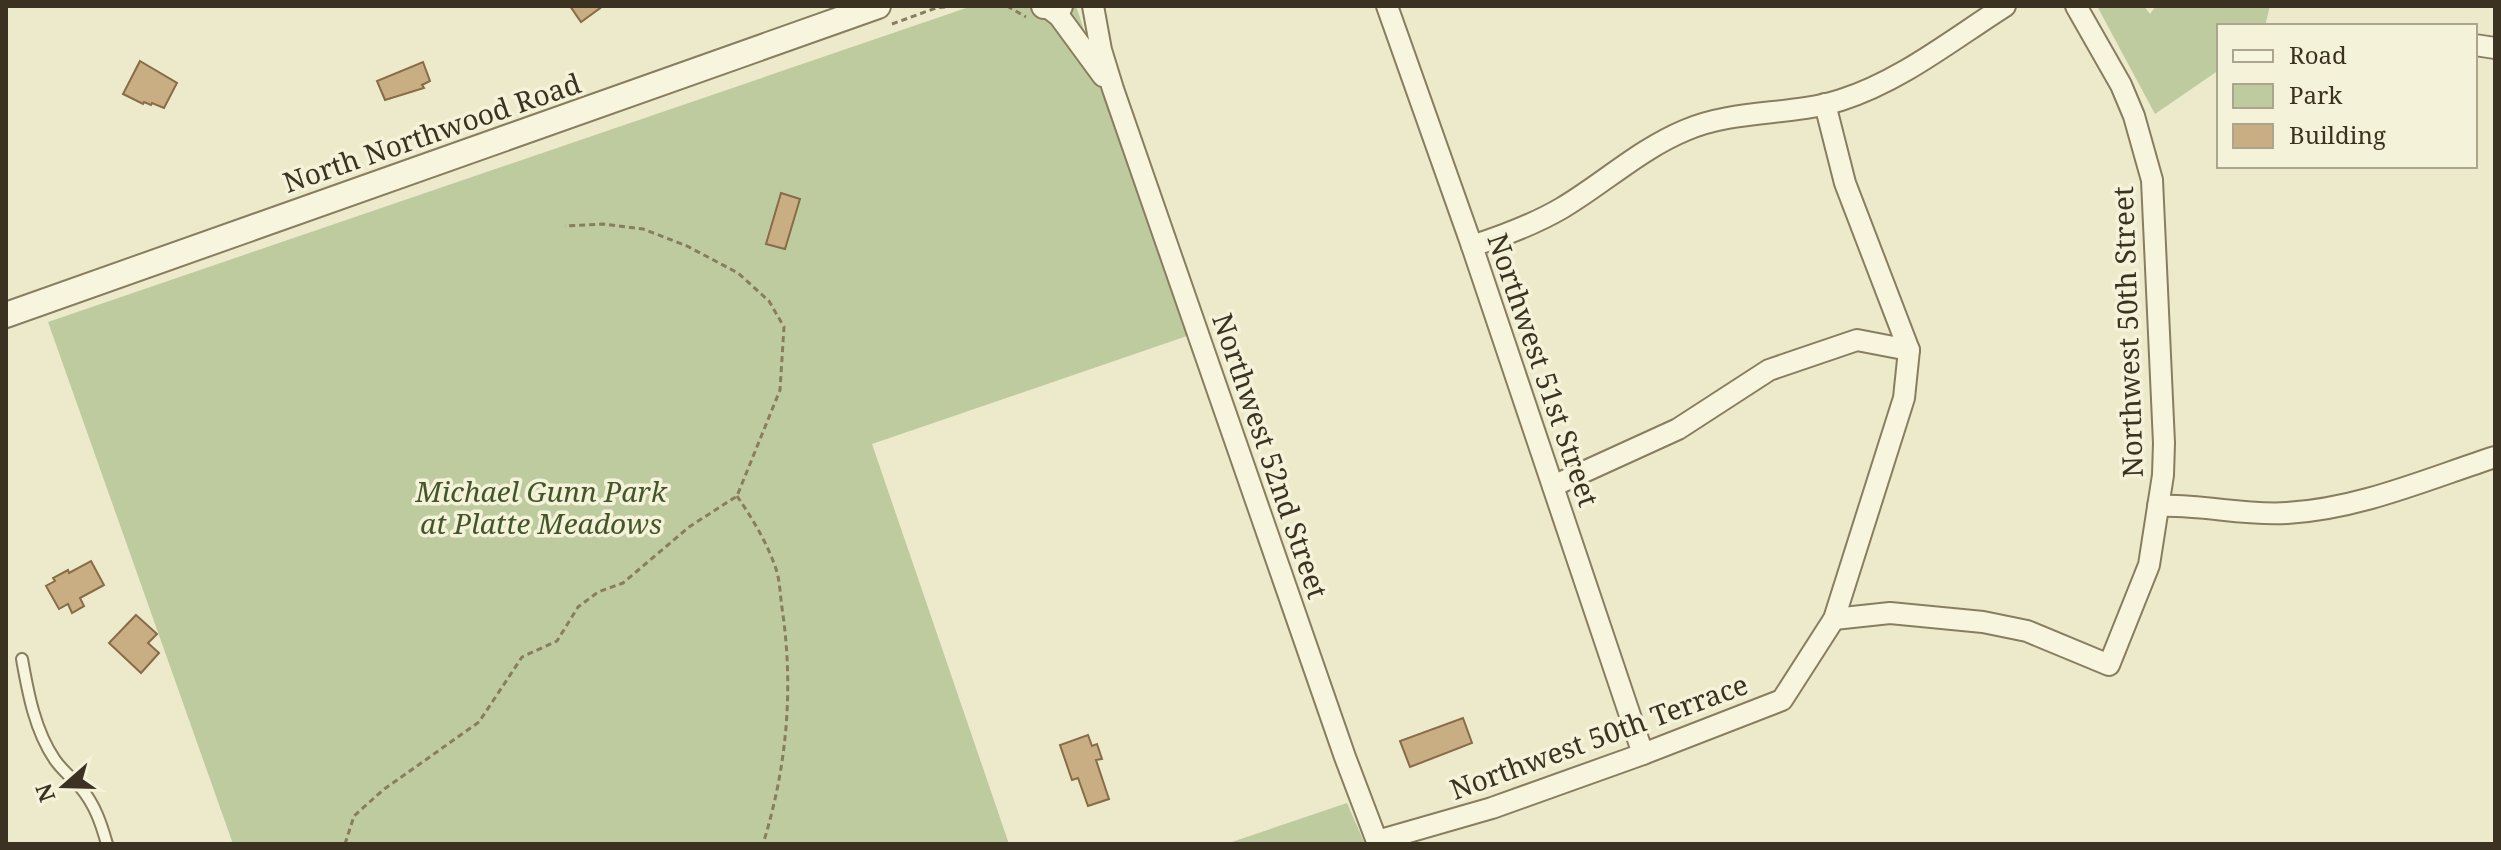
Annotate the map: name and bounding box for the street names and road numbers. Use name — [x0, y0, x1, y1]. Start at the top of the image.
street label: North Northwood Road — [278, 63, 586, 201]
street label: Northwest 50th Street — [2103, 186, 2151, 478]
street label: Northwest 51st Street — [1479, 228, 1609, 511]
street label: Northwest 52nd Street — [1204, 308, 1338, 603]
street label: Northwest 50th Terrace — [1444, 664, 1753, 808]

